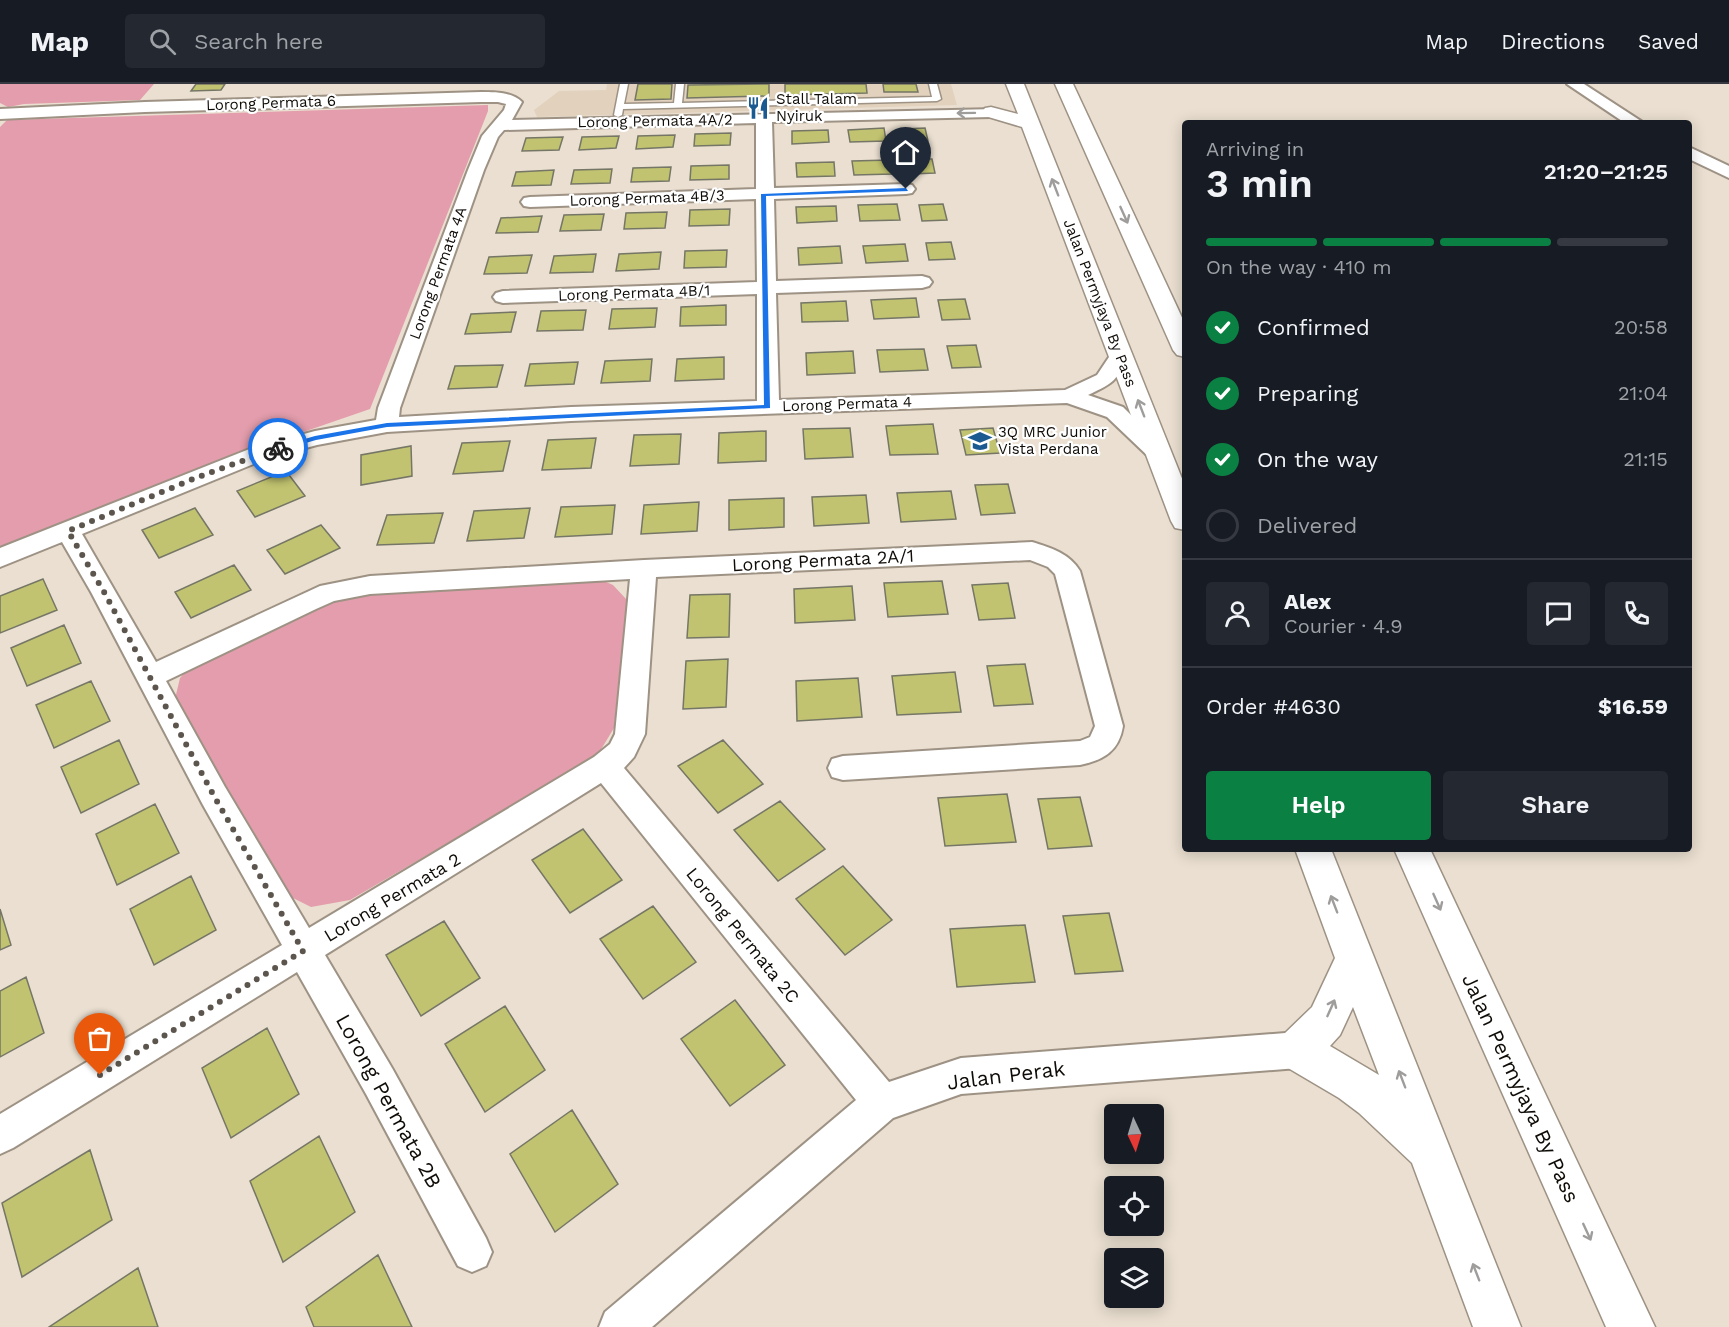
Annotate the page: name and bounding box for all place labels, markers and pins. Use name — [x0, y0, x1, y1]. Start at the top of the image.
place label: Stall Talam Nyiruk — [776, 90, 857, 125]
restaurant icon: Stall Talam Nyiruk — [745, 95, 771, 121]
pin — [880, 127, 931, 189]
place label: 3Q MRC Junior Vista Perdana — [998, 423, 1107, 458]
school or university icon: 3Q MRC Junior Vista Perdana — [967, 428, 993, 454]
pin — [74, 1013, 125, 1075]

